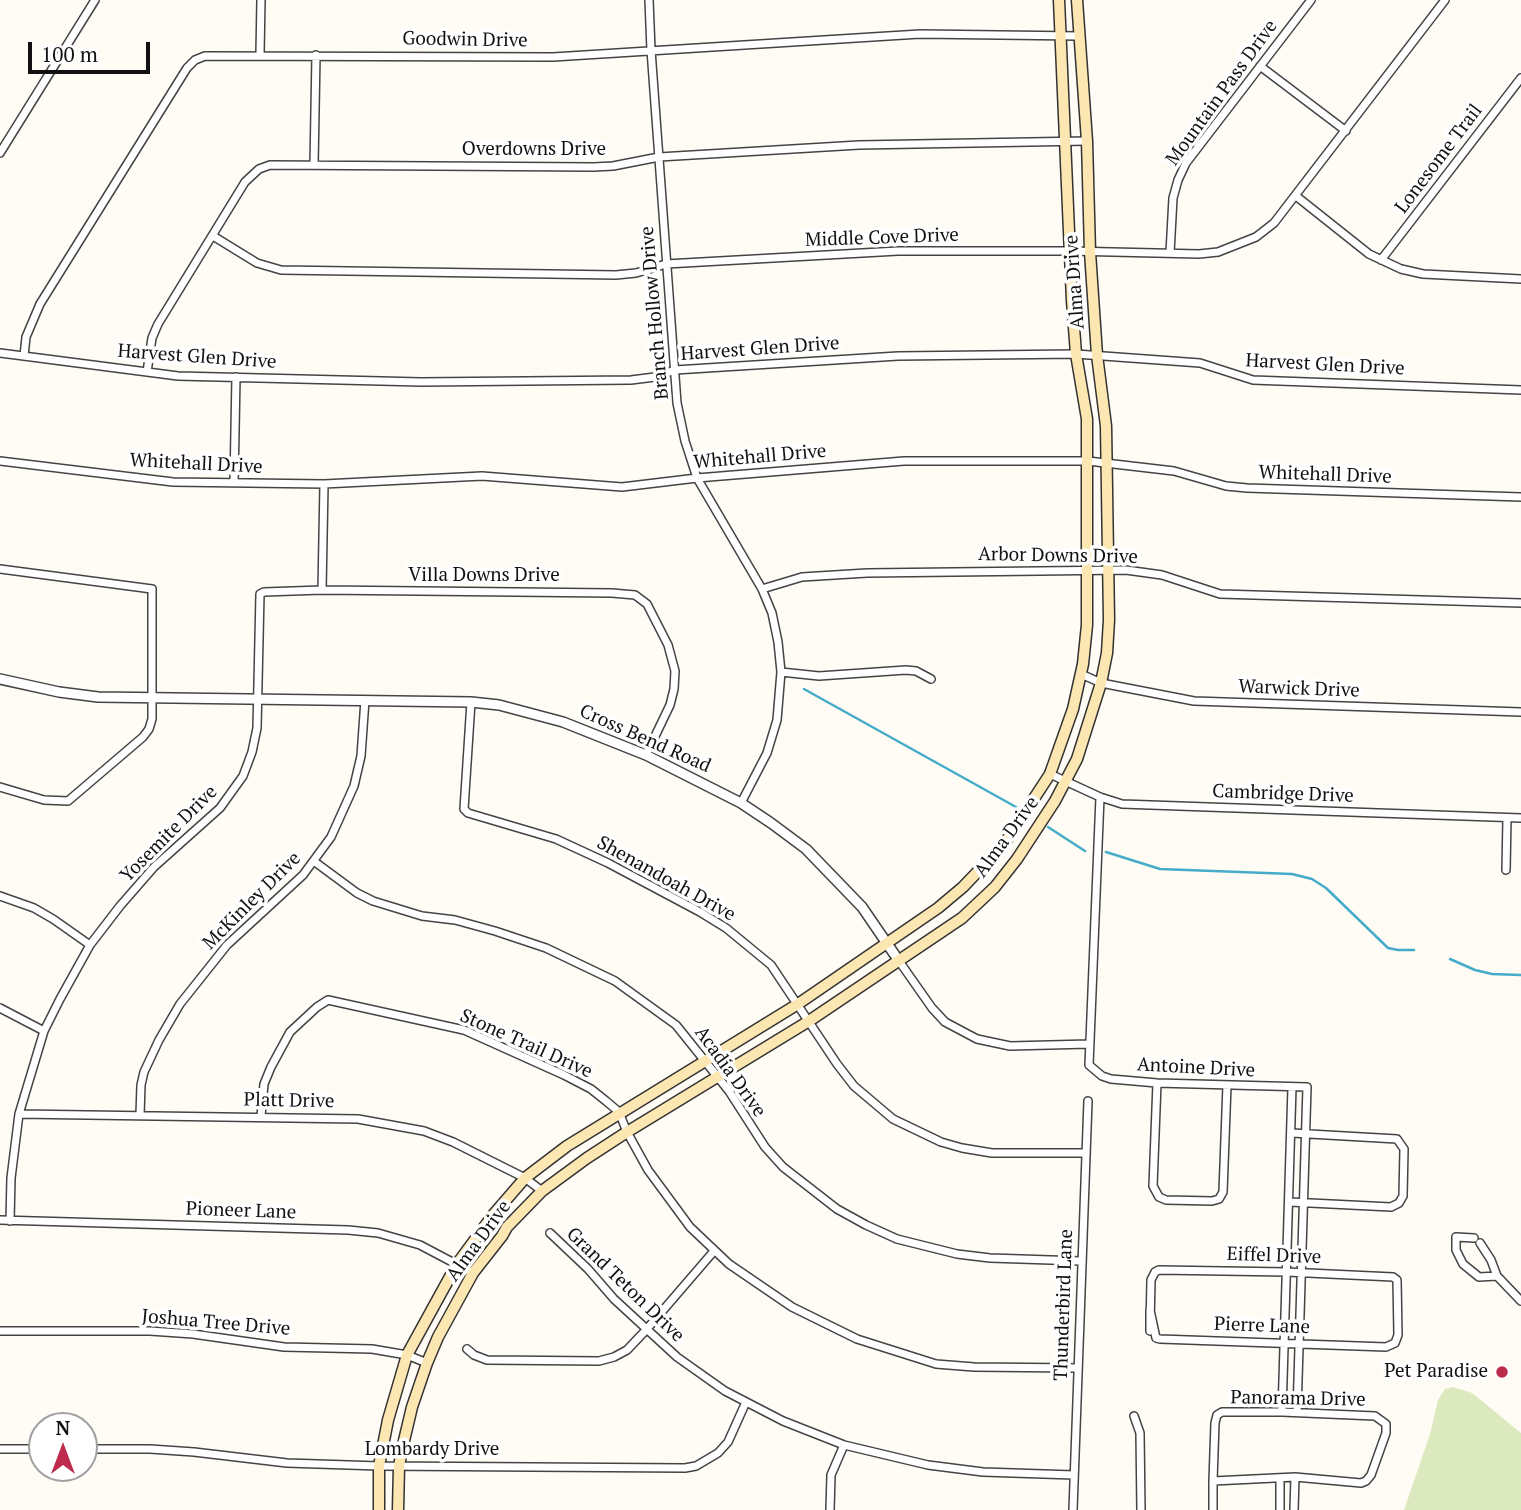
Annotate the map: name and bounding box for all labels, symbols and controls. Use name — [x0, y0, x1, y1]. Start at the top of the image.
street label: Mountain Pass Drive — [1161, 16, 1283, 170]
scale bar — [32, 28, 154, 72]
street label: Goodwin Drive — [402, 28, 528, 52]
text: 100 m — [41, 40, 98, 68]
street label: Lonesome Trail — [1391, 100, 1487, 218]
street label: Overdowns Drive — [462, 139, 606, 161]
street label: Middle Cove Drive — [805, 224, 959, 252]
street label: Branch Hollow Drive — [636, 225, 674, 401]
street label: Alma Drive — [1060, 234, 1090, 330]
street label: Harvest Glen Drive — [680, 332, 840, 366]
street label: Harvest Glen Drive — [117, 340, 277, 374]
street label: Harvest Glen Drive — [1245, 349, 1405, 381]
street label: Whitehall Drive — [693, 440, 827, 474]
street label: Whitehall Drive — [129, 449, 263, 479]
street label: Whitehall Drive — [1258, 461, 1392, 489]
street label: Arbor Downs Drive — [978, 543, 1138, 569]
street label: Villa Downs Drive — [408, 565, 560, 587]
street label: Warwick Drive — [1238, 675, 1360, 703]
street label: Cross Bend Road — [576, 700, 714, 778]
street label: Cambridge Drive — [1212, 780, 1354, 808]
street label: Yosemite Drive — [116, 781, 222, 887]
street label: Alma Drive — [970, 792, 1044, 882]
street label: Shenandoah Drive — [593, 832, 739, 926]
street label: McKinley Drive — [198, 847, 306, 955]
street label: Stone Trail Drive — [456, 1005, 596, 1083]
street label: Acadia Drive — [689, 1022, 771, 1122]
street label: Antoine Drive — [1136, 1054, 1256, 1082]
street label: Platt Drive — [243, 1089, 335, 1113]
street label: Alma Drive — [442, 1196, 516, 1286]
street label: Pioneer Lane — [185, 1198, 297, 1224]
street label: Grand Teton Drive — [561, 1223, 689, 1347]
street label: Thunderbird Lane — [1050, 1229, 1078, 1381]
street label: Eiffel Drive — [1226, 1243, 1322, 1269]
street label: Joshua Tree Drive — [141, 1305, 291, 1341]
street label: Pierre Lane — [1214, 1313, 1310, 1339]
place label: Pet Paradise — [1384, 1361, 1488, 1383]
marker: Pet Paradise — [1494, 1364, 1510, 1380]
street label: Panorama Drive — [1230, 1386, 1366, 1412]
north arrow — [28, 1412, 98, 1482]
text: N — [56, 1415, 70, 1440]
street label: Lombardy Drive — [365, 1439, 499, 1461]

